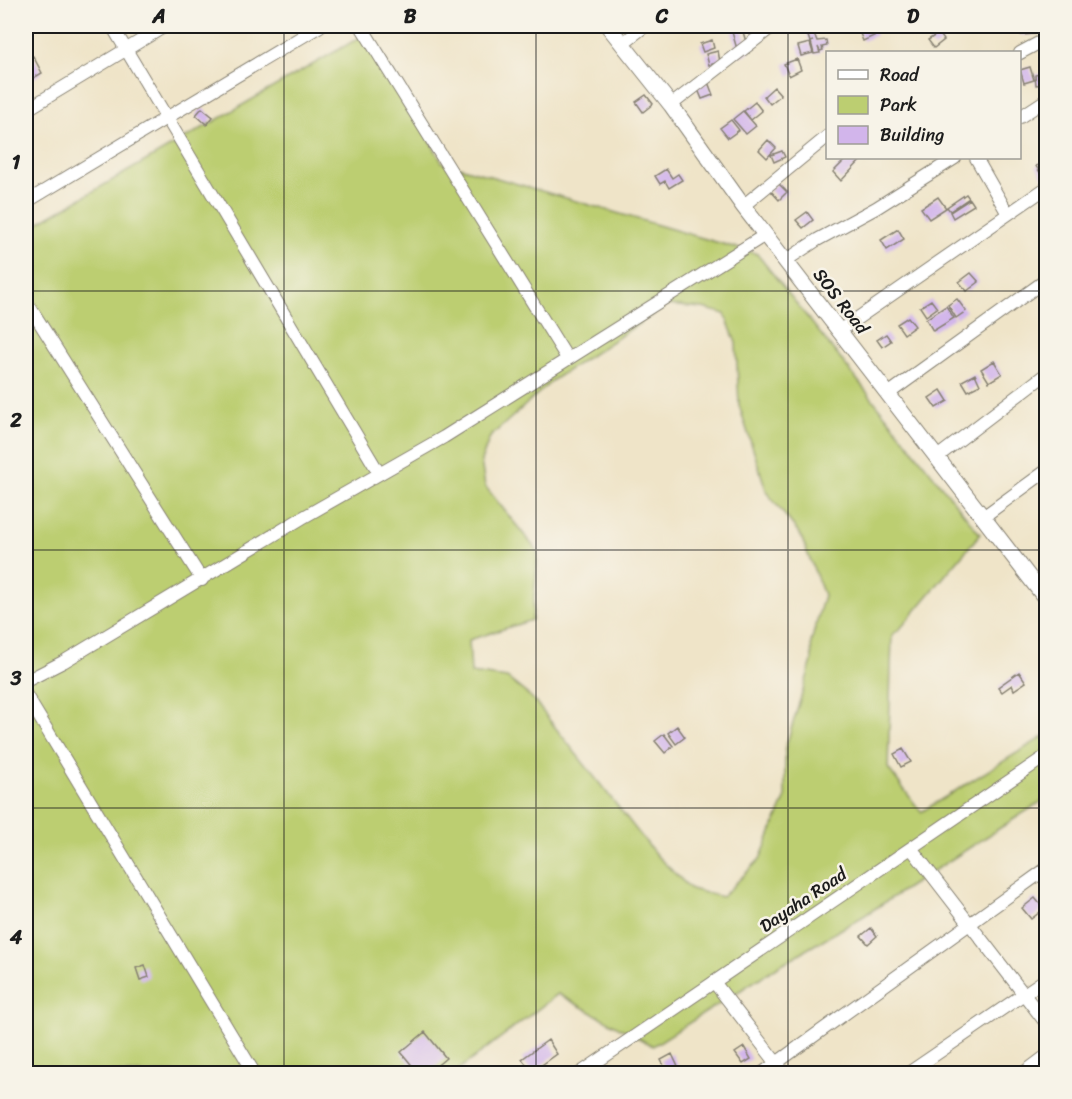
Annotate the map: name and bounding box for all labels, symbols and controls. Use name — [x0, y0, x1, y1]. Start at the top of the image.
text: A — [151, 0, 166, 34]
text: B — [404, 0, 417, 34]
text: C — [655, 0, 669, 34]
text: D — [907, 0, 920, 34]
legend — [826, 51, 1021, 159]
text: Road — [880, 59, 920, 91]
text: Park — [880, 89, 917, 121]
text: Building — [880, 119, 944, 151]
text: 1 — [12, 145, 21, 180]
street label: SOS Road — [805, 261, 878, 343]
text: 2 — [9, 403, 22, 438]
text: 3 — [10, 661, 22, 696]
street label: Dayaha Road — [753, 858, 855, 941]
text: 4 — [9, 920, 23, 955]

